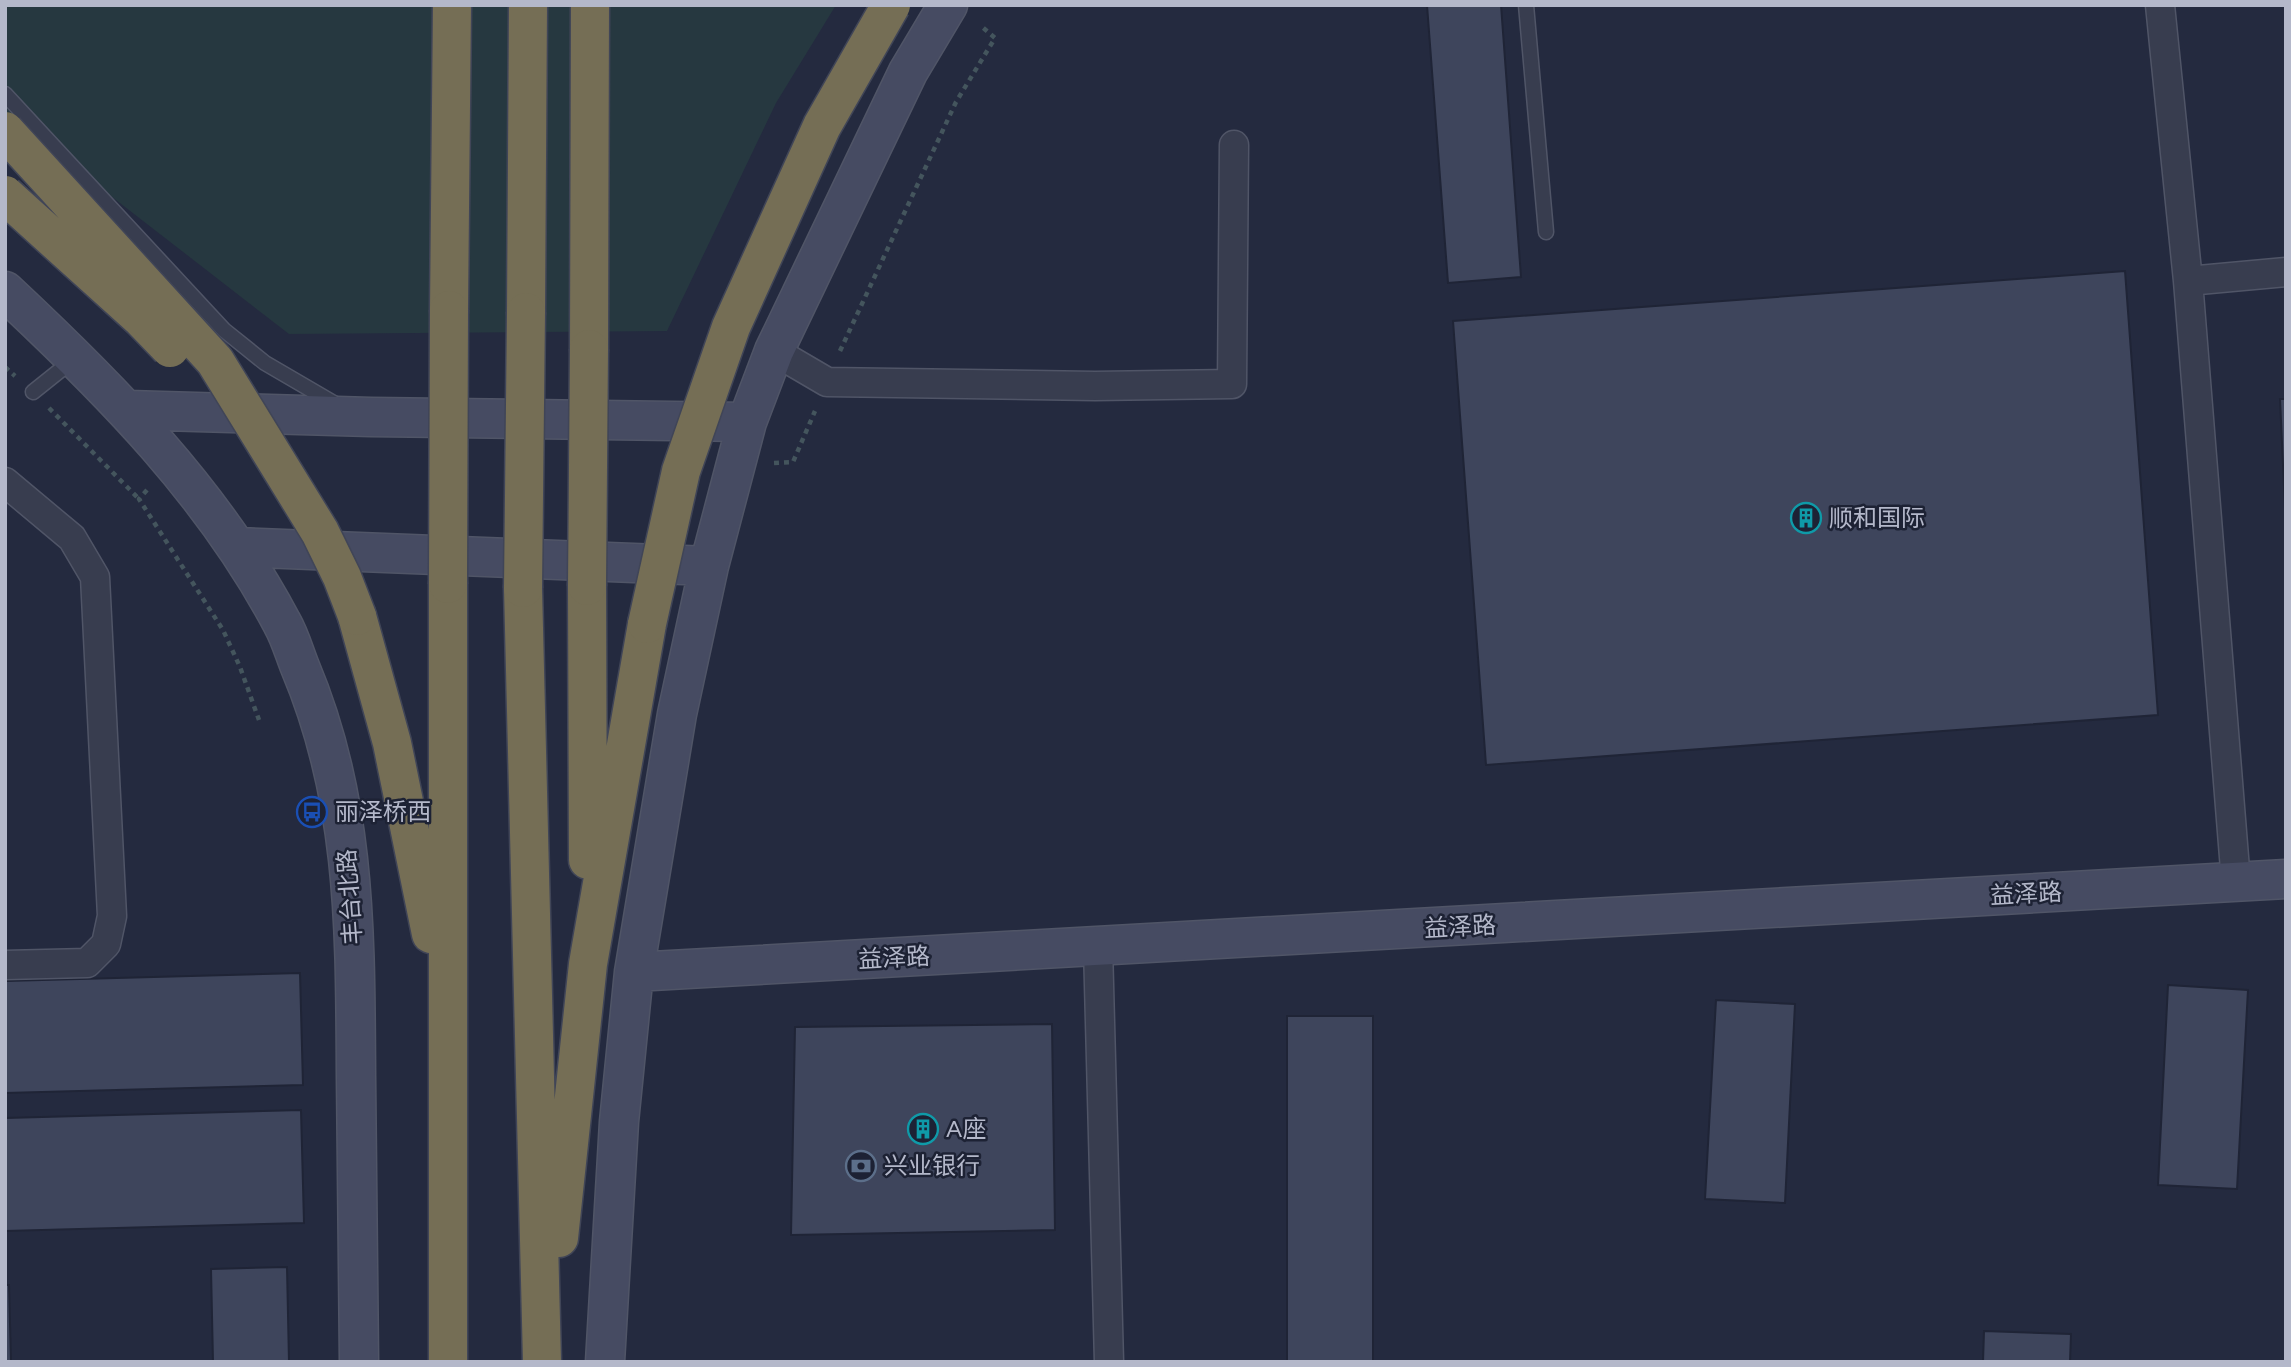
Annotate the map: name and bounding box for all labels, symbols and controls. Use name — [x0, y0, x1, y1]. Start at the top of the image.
building icon: 顺和国际 — [1789, 501, 1823, 535]
place label: 顺和国际 — [1829, 503, 1925, 532]
bus stop icon: 丽泽桥西 — [295, 795, 329, 829]
place label: 丽泽桥西 — [335, 797, 431, 826]
street label: 丰台北路 — [332, 848, 367, 946]
street label: 益泽路 — [1989, 877, 2063, 910]
street label: 益泽路 — [1423, 910, 1497, 943]
street label: 益泽路 — [857, 941, 931, 974]
building icon: A座 — [906, 1112, 940, 1146]
place label: A座 — [946, 1114, 986, 1143]
bank icon: 兴业银行 — [844, 1149, 878, 1183]
place label: 兴业银行 — [884, 1151, 980, 1180]

